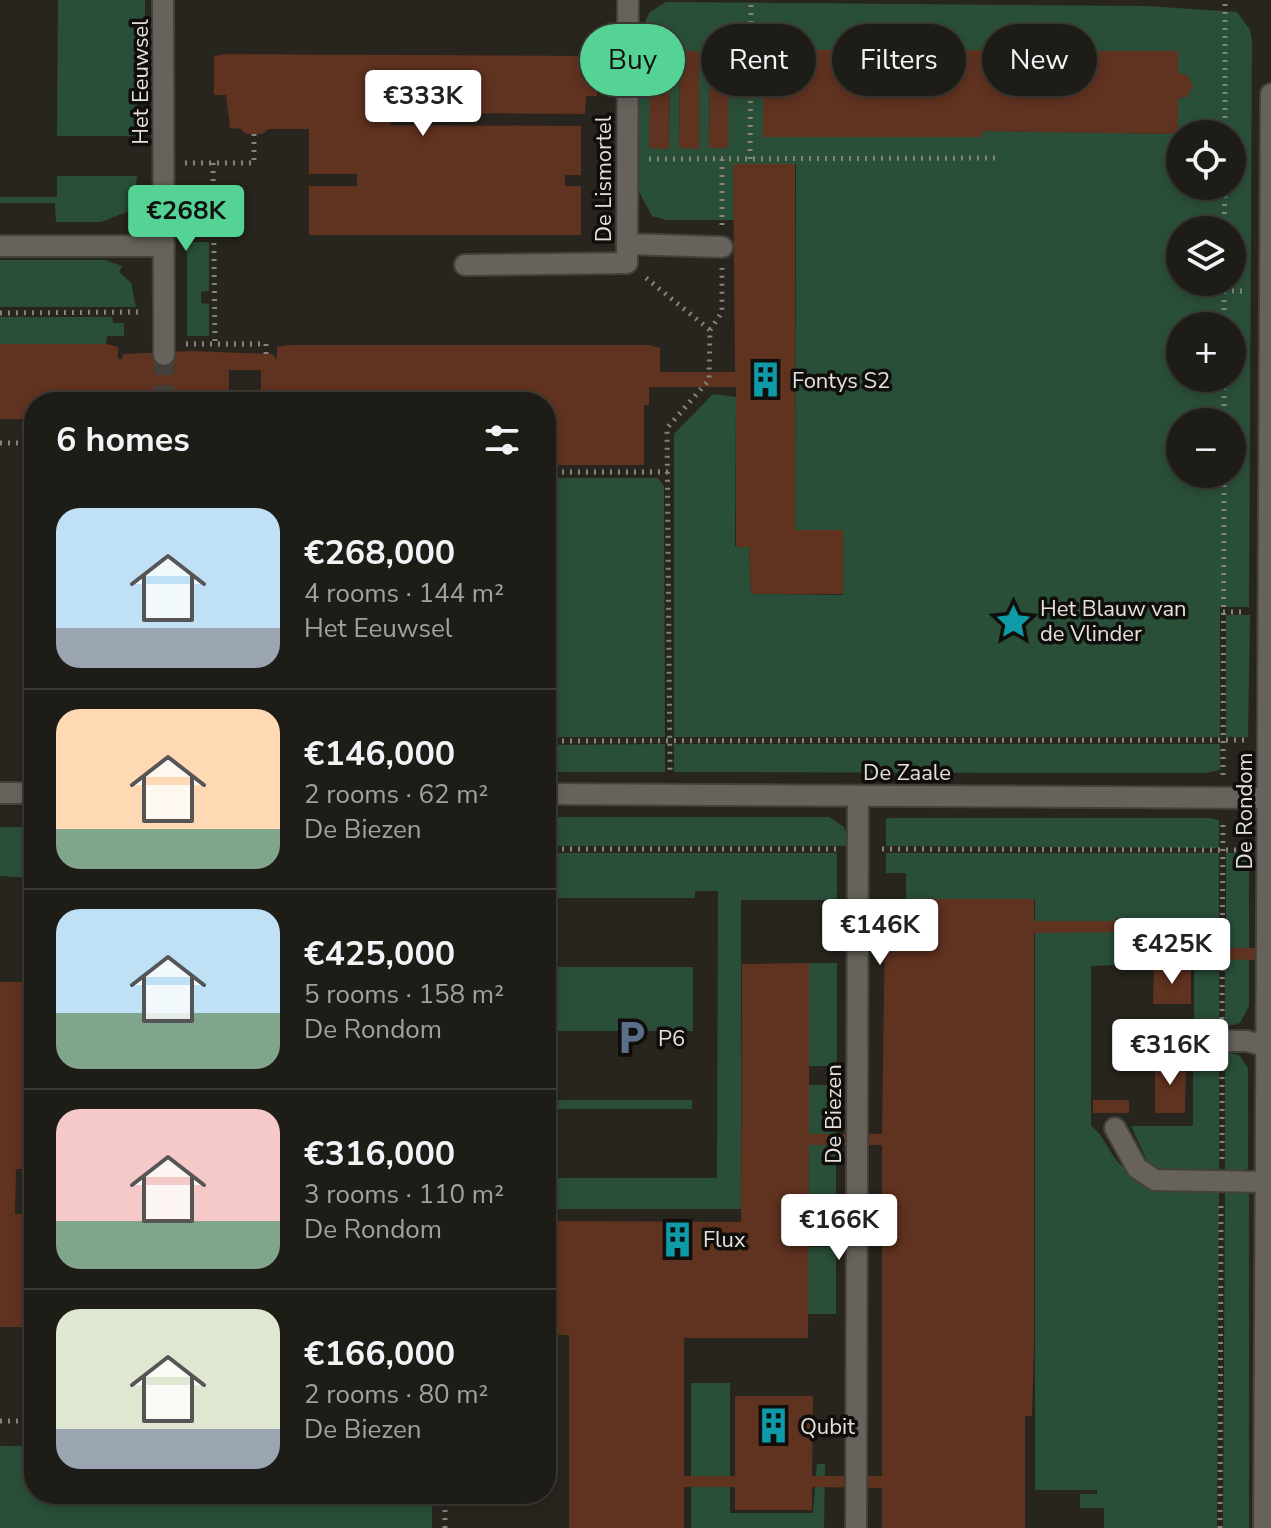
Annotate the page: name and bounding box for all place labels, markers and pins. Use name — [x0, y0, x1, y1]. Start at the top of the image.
pin: €333K — [367, 70, 479, 138]
pin: €268K — [130, 185, 242, 253]
building icon: Fontys S2 — [747, 361, 785, 399]
place label: Fontys S2 — [792, 366, 890, 396]
place label: Het Blauw van de Vlinder — [1040, 594, 1187, 649]
place icon: Het Blauw van de Vlinder — [995, 602, 1033, 640]
pin: €146K — [824, 899, 936, 967]
pin: €425K — [1116, 918, 1228, 986]
parking icon: P6 — [613, 1019, 651, 1057]
pin: €316K — [1114, 1019, 1226, 1087]
place label: P6 — [658, 1024, 685, 1054]
pin: €166K — [783, 1194, 895, 1262]
building icon: Flux — [658, 1220, 696, 1258]
place label: Flux — [703, 1225, 746, 1255]
building icon: Qubit — [755, 1407, 793, 1445]
place label: Qubit — [800, 1412, 855, 1442]

